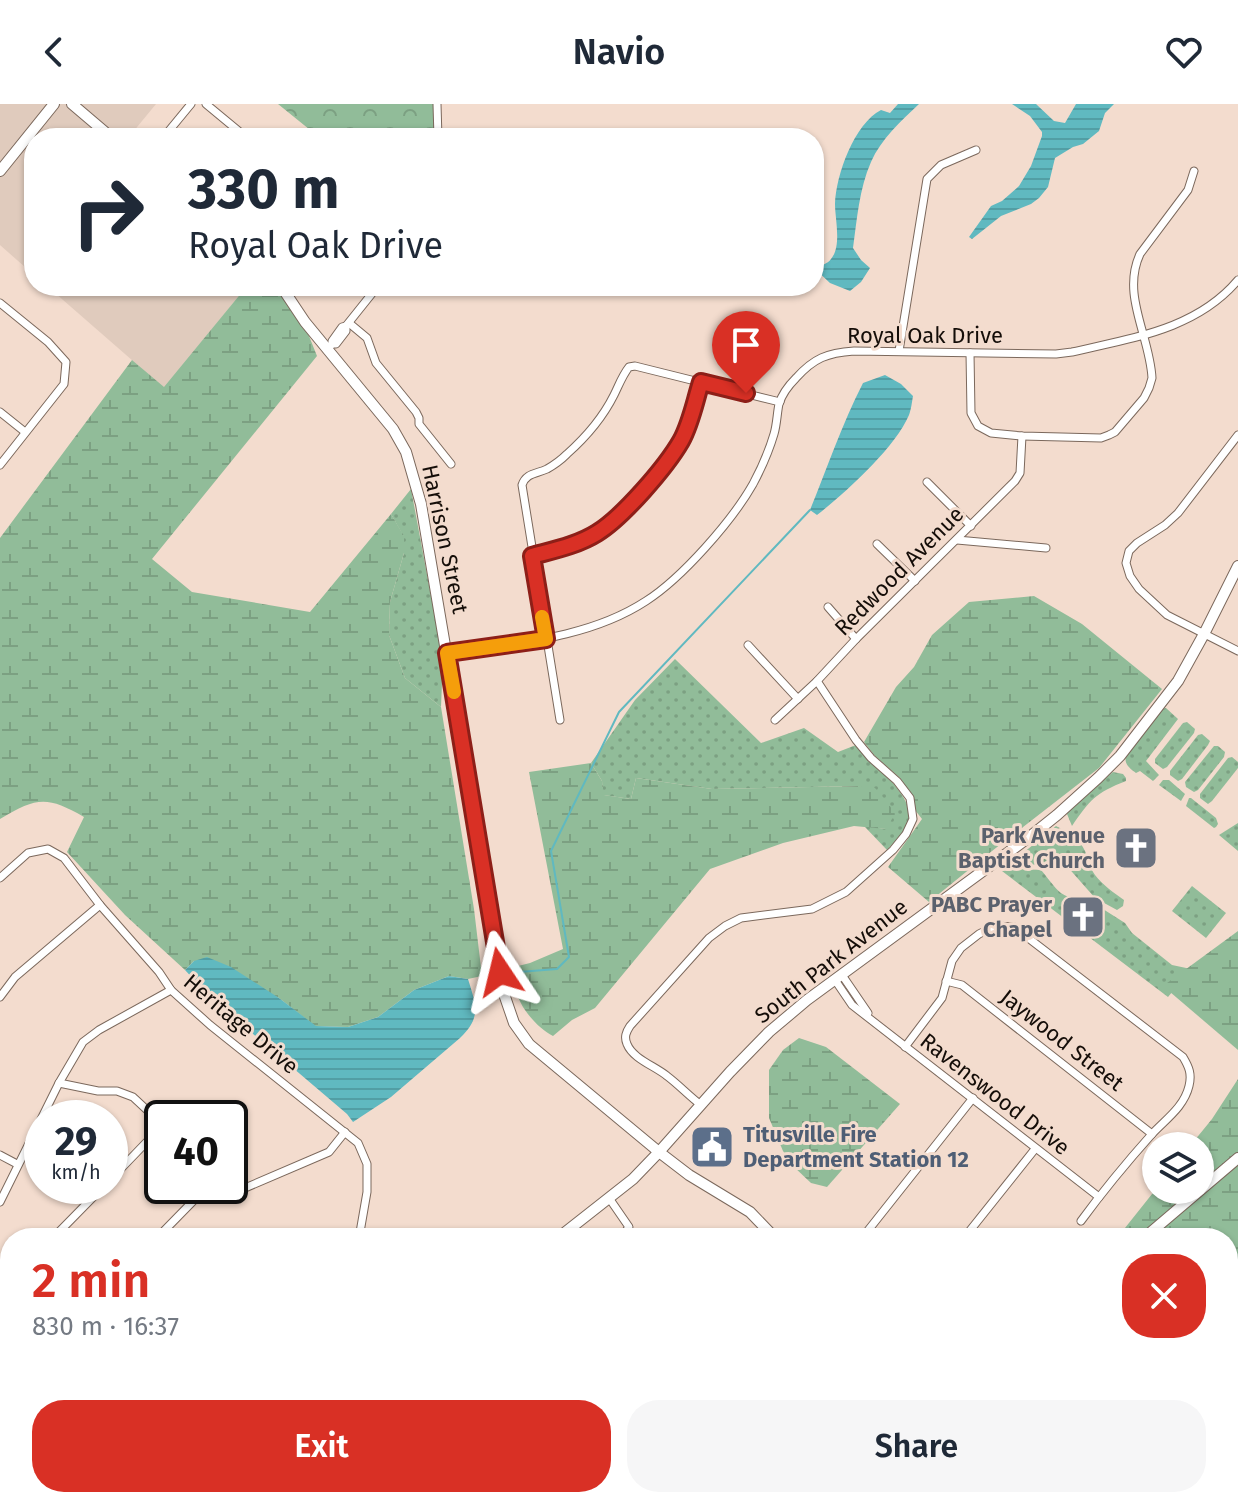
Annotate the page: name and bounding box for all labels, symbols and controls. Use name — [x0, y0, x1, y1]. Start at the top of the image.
icon: back — [32, 30, 76, 74]
text: Navio — [573, 30, 665, 74]
icon: heart — [1162, 30, 1206, 74]
text: 330 m — [188, 156, 340, 223]
icon: right — [56, 160, 160, 264]
text: Royal Oak Drive — [188, 224, 443, 268]
pin — [712, 311, 780, 393]
street label: Royal Oak Drive — [847, 322, 1003, 349]
icon: arrive — [724, 323, 768, 367]
street label: Harrison Street — [416, 462, 474, 616]
street label: Redwood Avenue — [829, 501, 969, 641]
place label: Park Avenue Baptist Church — [958, 822, 1105, 874]
church icon: Park Avenue Baptist Church — [1112, 824, 1160, 872]
place label: PABC Prayer Chapel — [931, 891, 1052, 943]
street label: South Park Avenue — [749, 893, 913, 1029]
church icon: PABC Prayer Chapel — [1059, 893, 1107, 941]
position arrow — [458, 930, 542, 1014]
street label: Heritage Drive — [178, 968, 304, 1080]
street label: Jaywood Street — [995, 983, 1129, 1097]
street label: Ravenswood Drive — [915, 1027, 1075, 1161]
speed limit sign: 40 — [144, 1100, 248, 1204]
text: 29 — [55, 1118, 97, 1166]
place label: Titusville Fire Department Station 12 — [743, 1121, 969, 1173]
public building icon: Titusville Fire Department Station 12 — [688, 1123, 736, 1171]
map controls — [1142, 1132, 1214, 1204]
button: layers — [1142, 1132, 1214, 1204]
text: km/h — [51, 1160, 101, 1184]
text: 2 min — [32, 1252, 150, 1310]
button: close — [1122, 1254, 1206, 1338]
text: 830 m · 16:37 — [32, 1311, 179, 1342]
button: Exit — [32, 1400, 611, 1492]
button: Share — [627, 1400, 1206, 1492]

